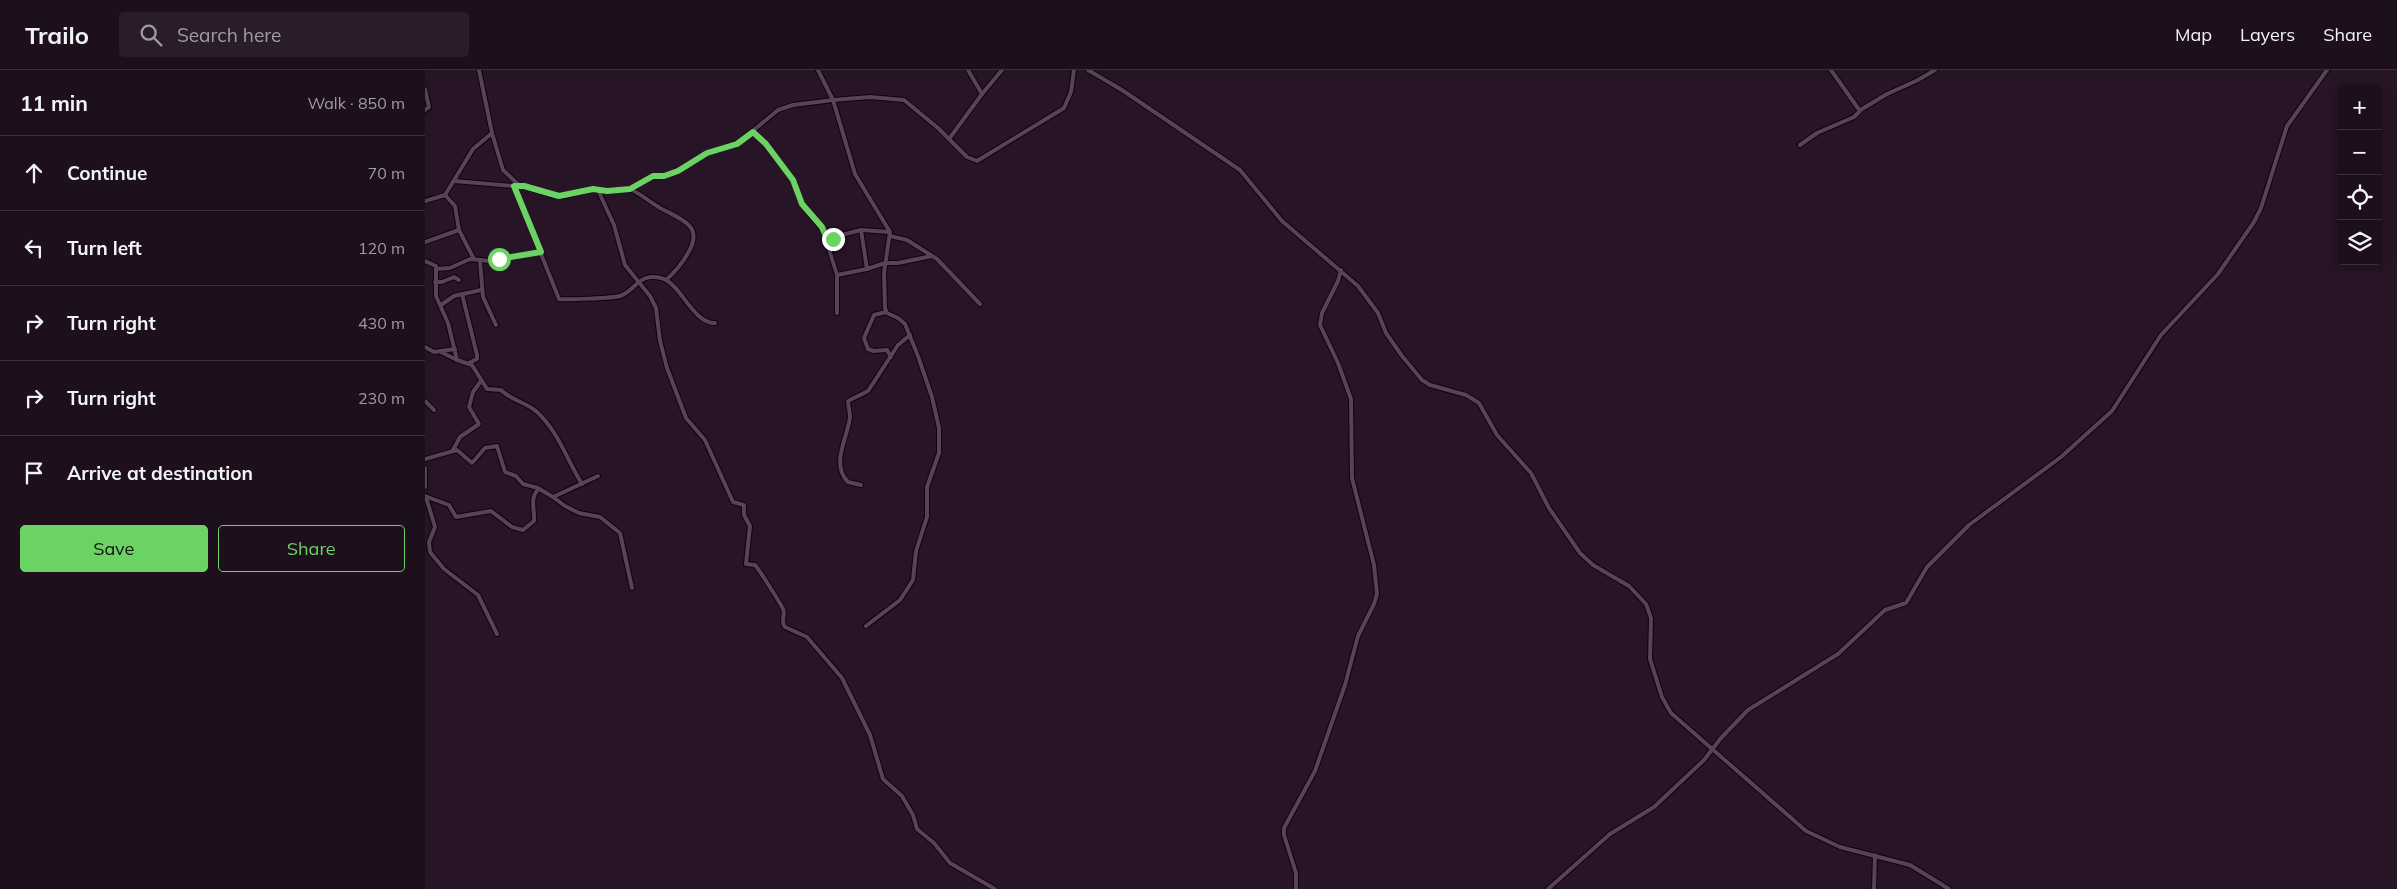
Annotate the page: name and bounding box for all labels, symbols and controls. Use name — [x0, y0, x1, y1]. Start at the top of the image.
search box — [119, 12, 469, 57]
text: Trailo — [25, 20, 89, 50]
icon: search — [137, 21, 165, 49]
text: Search here — [177, 23, 281, 47]
text: Map — [2175, 23, 2212, 46]
text: Layers — [2240, 23, 2295, 46]
text: Share — [2323, 23, 2372, 46]
map controls — [2337, 85, 2382, 265]
button: + — [2337, 85, 2382, 130]
text: 11 min — [20, 90, 88, 116]
text: Walk · 850 m — [307, 93, 405, 113]
button: − — [2337, 130, 2382, 175]
icon: ahead — [20, 159, 48, 187]
text: Continue — [67, 161, 147, 185]
text: 70 m — [368, 163, 405, 183]
button: locate — [2337, 175, 2382, 220]
button: layers — [2337, 220, 2382, 265]
route end — [822, 228, 845, 251]
icon: left — [20, 234, 48, 262]
text: Turn left — [67, 236, 142, 260]
text: 120 m — [358, 238, 405, 258]
route start — [488, 248, 511, 271]
icon: right — [20, 309, 48, 337]
text: Turn right — [67, 311, 156, 335]
text: 430 m — [358, 313, 405, 333]
icon: right — [20, 384, 48, 412]
text: Turn right — [67, 386, 156, 410]
text: 230 m — [358, 388, 405, 408]
icon: arrive — [20, 459, 48, 487]
text: Arrive at destination — [67, 461, 253, 485]
button: Save — [20, 525, 208, 572]
button: Share — [218, 525, 405, 572]

